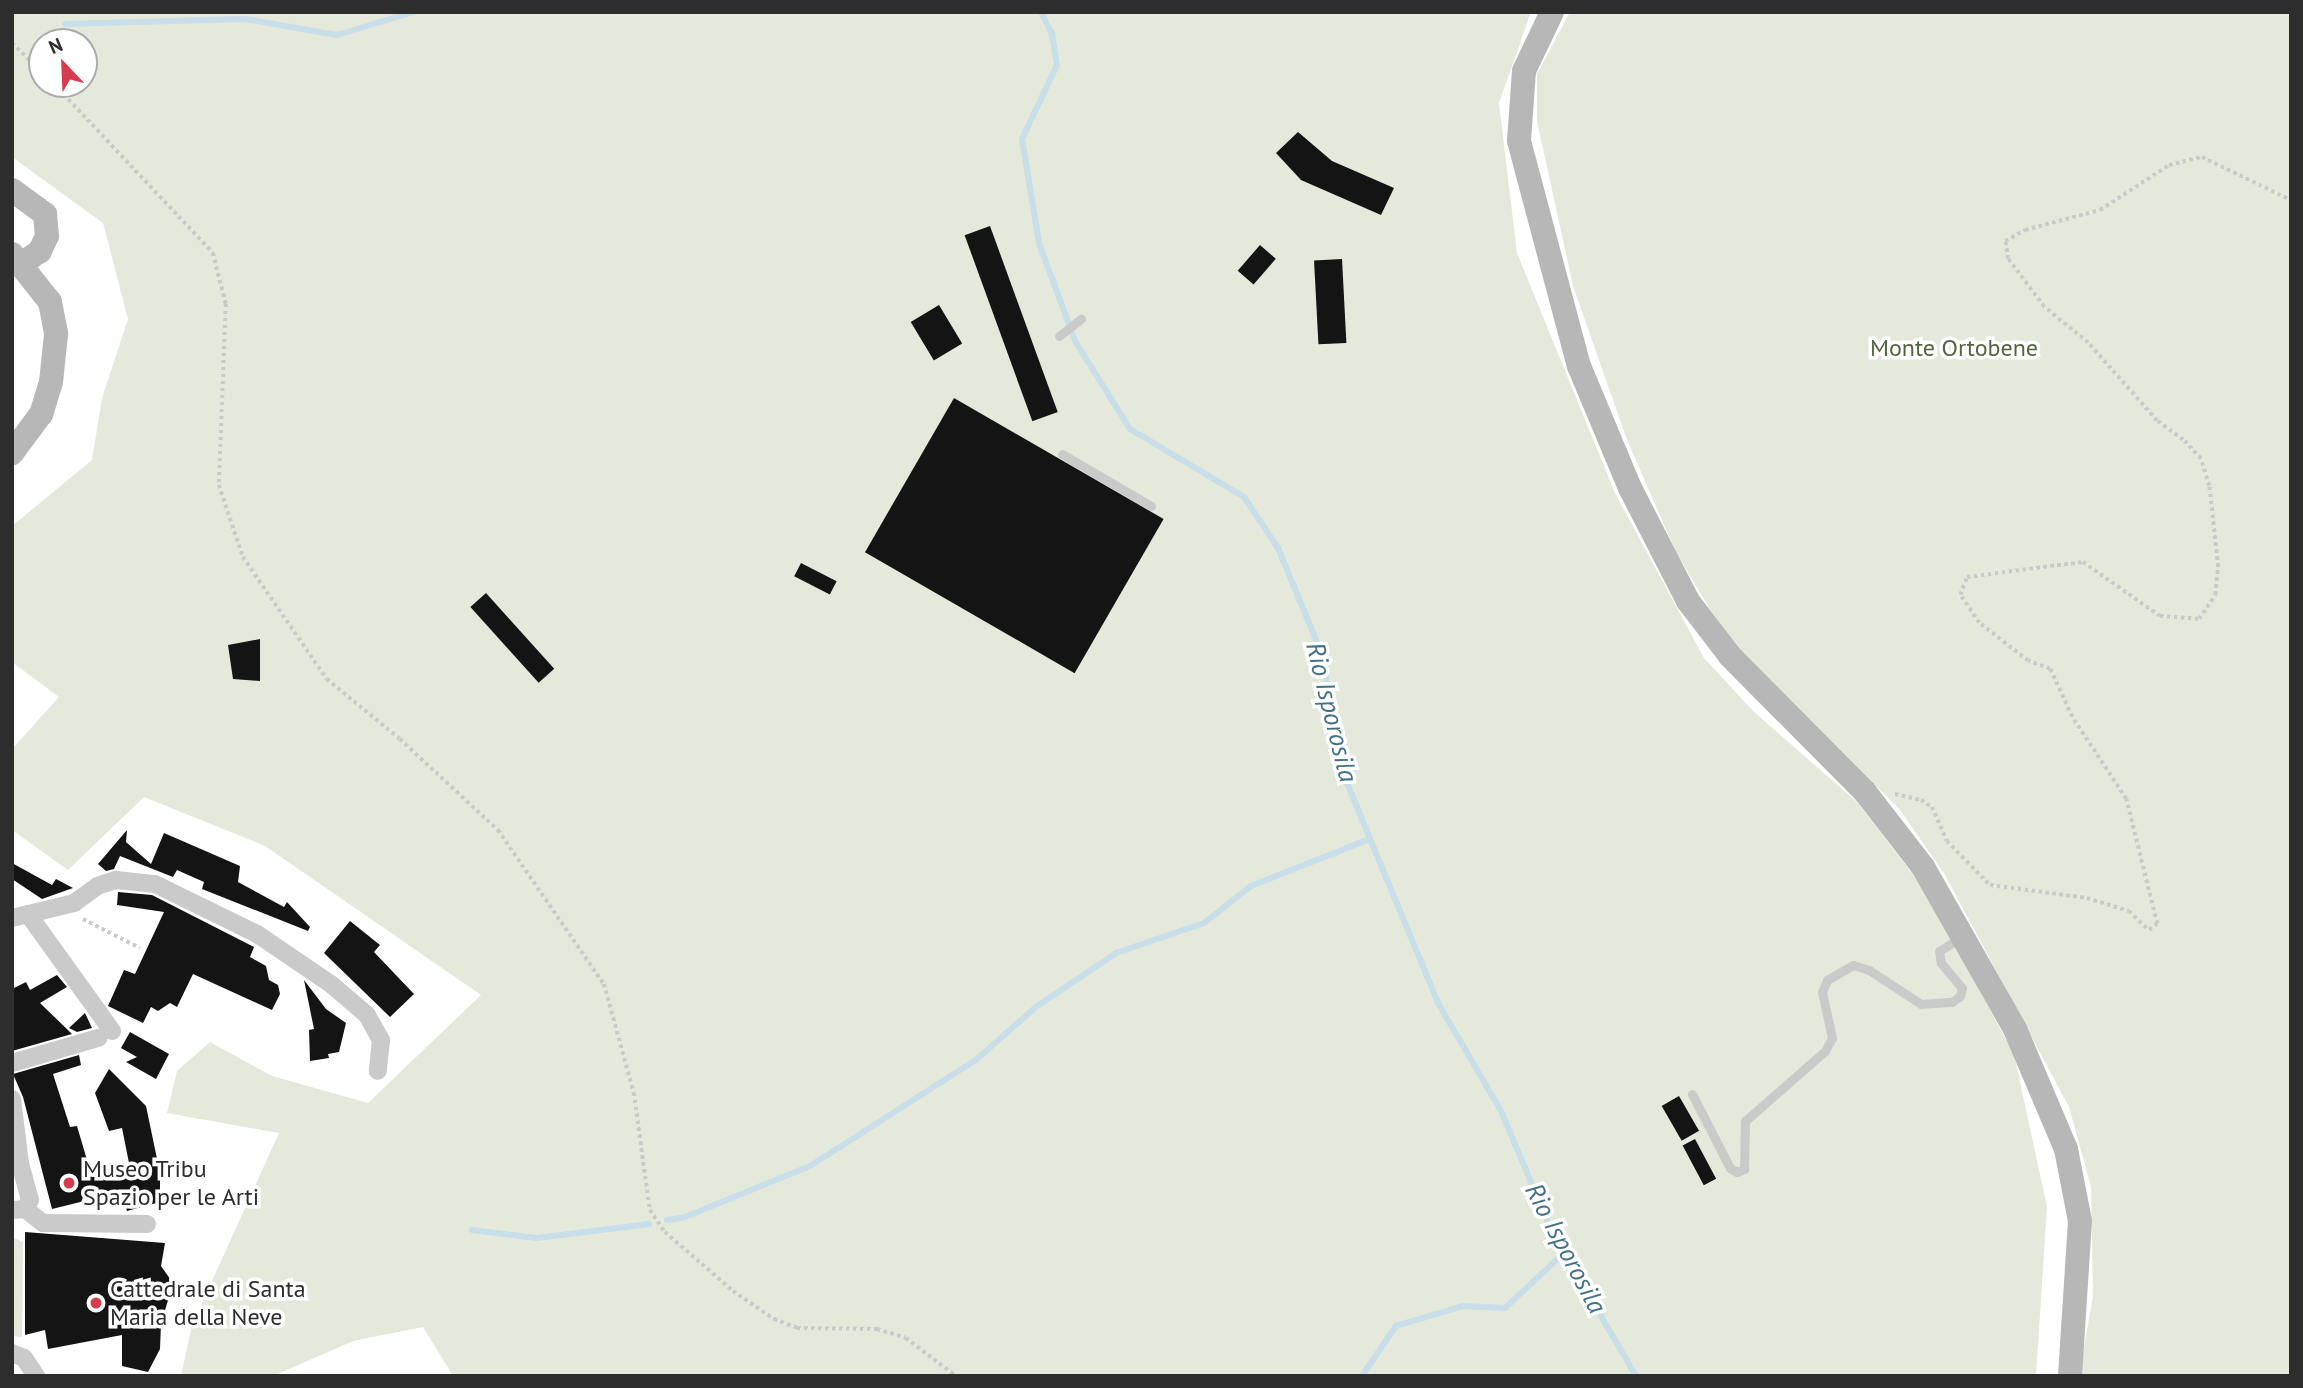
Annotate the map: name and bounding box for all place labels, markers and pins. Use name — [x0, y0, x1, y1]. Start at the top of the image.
place label: Museo Tribu Spazio per le Arti — [83, 1155, 260, 1211]
marker: Museo Tribu Spazio per le Arti — [61, 1175, 77, 1191]
place label: Cattedrale di Santa Maria della Neve — [110, 1275, 306, 1331]
marker: Cattedrale di Santa Maria della Neve — [88, 1295, 104, 1311]

